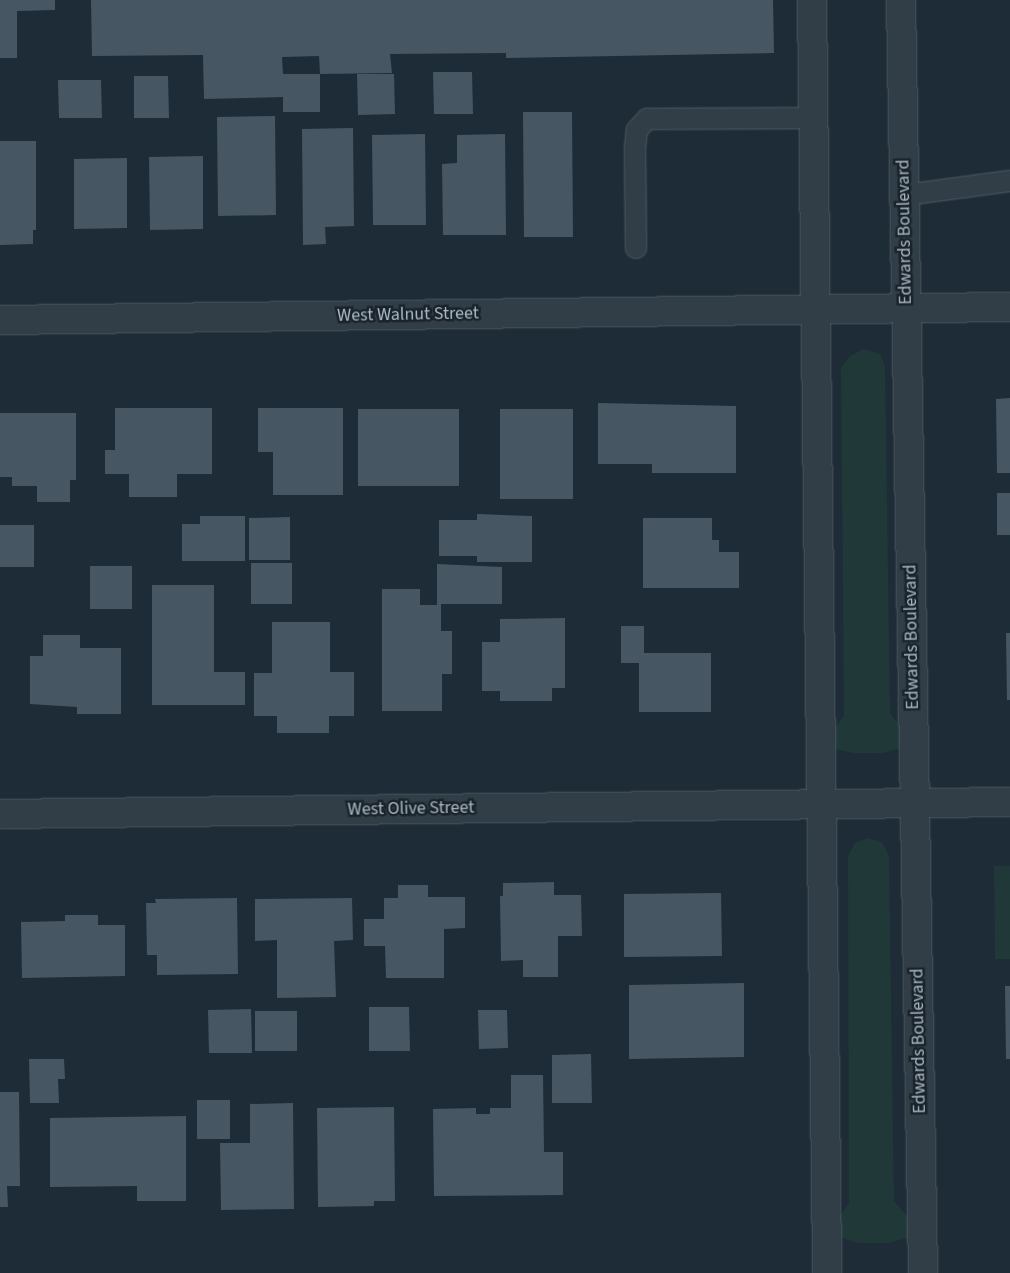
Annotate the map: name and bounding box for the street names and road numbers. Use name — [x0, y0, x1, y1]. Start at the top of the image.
street label: Edwards Boulevard — [893, 159, 917, 305]
street label: West Walnut Street — [337, 303, 479, 327]
street label: Edwards Boulevard — [900, 564, 924, 710]
street label: West Olive Street — [347, 797, 475, 821]
street label: Edwards Boulevard — [907, 968, 931, 1114]

